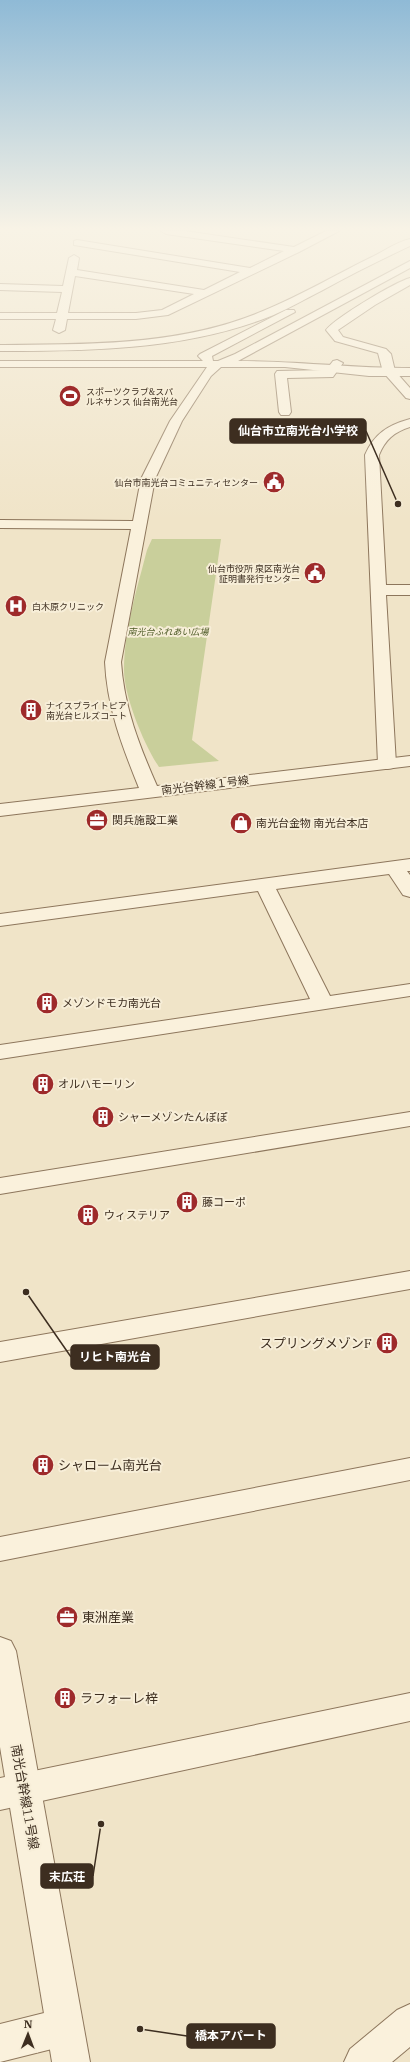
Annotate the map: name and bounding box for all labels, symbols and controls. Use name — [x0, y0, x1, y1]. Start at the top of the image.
sports icon: スポーツクラブ&スパ ルネサンス 仙台南光台 — [57, 383, 83, 409]
place label: スポーツクラブ&スパ ルネサンス 仙台南光台 — [86, 386, 178, 407]
callout: 仙台市立南光台小学校 — [230, 419, 366, 443]
text: 仙台市立南光台小学校 — [238, 423, 358, 438]
public building icon: 仙台市南光台コミュニティセンター — [261, 469, 287, 495]
place label: 仙台市南光台コミュニティセンター — [114, 477, 258, 488]
public building icon: 仙台市役所 泉区南光台 証明書発行センター — [302, 560, 328, 586]
place label: 仙台市役所 泉区南光台 証明書発行センター — [207, 563, 300, 584]
hospital icon: 白木原クリニック — [3, 593, 29, 619]
place label: 白木原クリニック — [32, 601, 104, 612]
park label: 南光台ふれあい広場 — [127, 626, 209, 637]
building icon: ナイスブライトピア 南光台ヒルズコート — [18, 697, 44, 723]
place label: ナイスブライトピア 南光台ヒルズコート — [46, 700, 127, 721]
street label: 南光台幹線１号線 — [160, 773, 250, 797]
office icon: 関兵施設工業 — [84, 807, 110, 833]
shop icon: 南光台金物 南光台本店 — [228, 810, 254, 836]
place label: 関兵施設工業 — [112, 813, 178, 827]
place label: 南光台金物 南光台本店 — [256, 816, 369, 830]
building icon: メゾンドモカ南光台 — [34, 990, 60, 1016]
place label: メゾンドモカ南光台 — [62, 996, 161, 1010]
building icon: オルハモーリン — [30, 1071, 56, 1097]
place label: オルハモーリン — [58, 1077, 135, 1091]
building icon: シャーメゾンたんぽぽ — [90, 1104, 116, 1130]
place label: シャーメゾンたんぽぽ — [118, 1110, 228, 1124]
building icon: 藤コーポ — [174, 1189, 200, 1215]
place label: 藤コーポ — [202, 1195, 246, 1209]
building icon: ウィステリア — [75, 1202, 101, 1228]
place label: ウィステリア — [104, 1208, 170, 1222]
building icon: スプリングメゾンF — [374, 1330, 400, 1356]
place label: スプリングメゾンF — [260, 1335, 372, 1352]
callout: リヒト南光台 — [71, 1345, 159, 1369]
text: リヒト南光台 — [79, 1349, 151, 1364]
building icon: シャローム南光台 — [30, 1452, 56, 1478]
place label: シャローム南光台 — [58, 1457, 162, 1474]
office icon: 東洲産業 — [54, 1604, 80, 1630]
place label: 東洲産業 — [82, 1609, 134, 1626]
building icon: ラフォーレ梓 — [52, 1685, 78, 1711]
place label: ラフォーレ梓 — [80, 1690, 158, 1707]
street label: 南光台幹線11号線 — [7, 1743, 43, 1851]
callout: 末広荘 — [41, 1864, 93, 1888]
text: 末広荘 — [49, 1869, 85, 1884]
north arrow — [8, 2014, 48, 2054]
text: N — [24, 2017, 33, 2031]
callout: 橋本アパート — [187, 2024, 275, 2048]
text: 橋本アパート — [195, 2028, 267, 2043]

